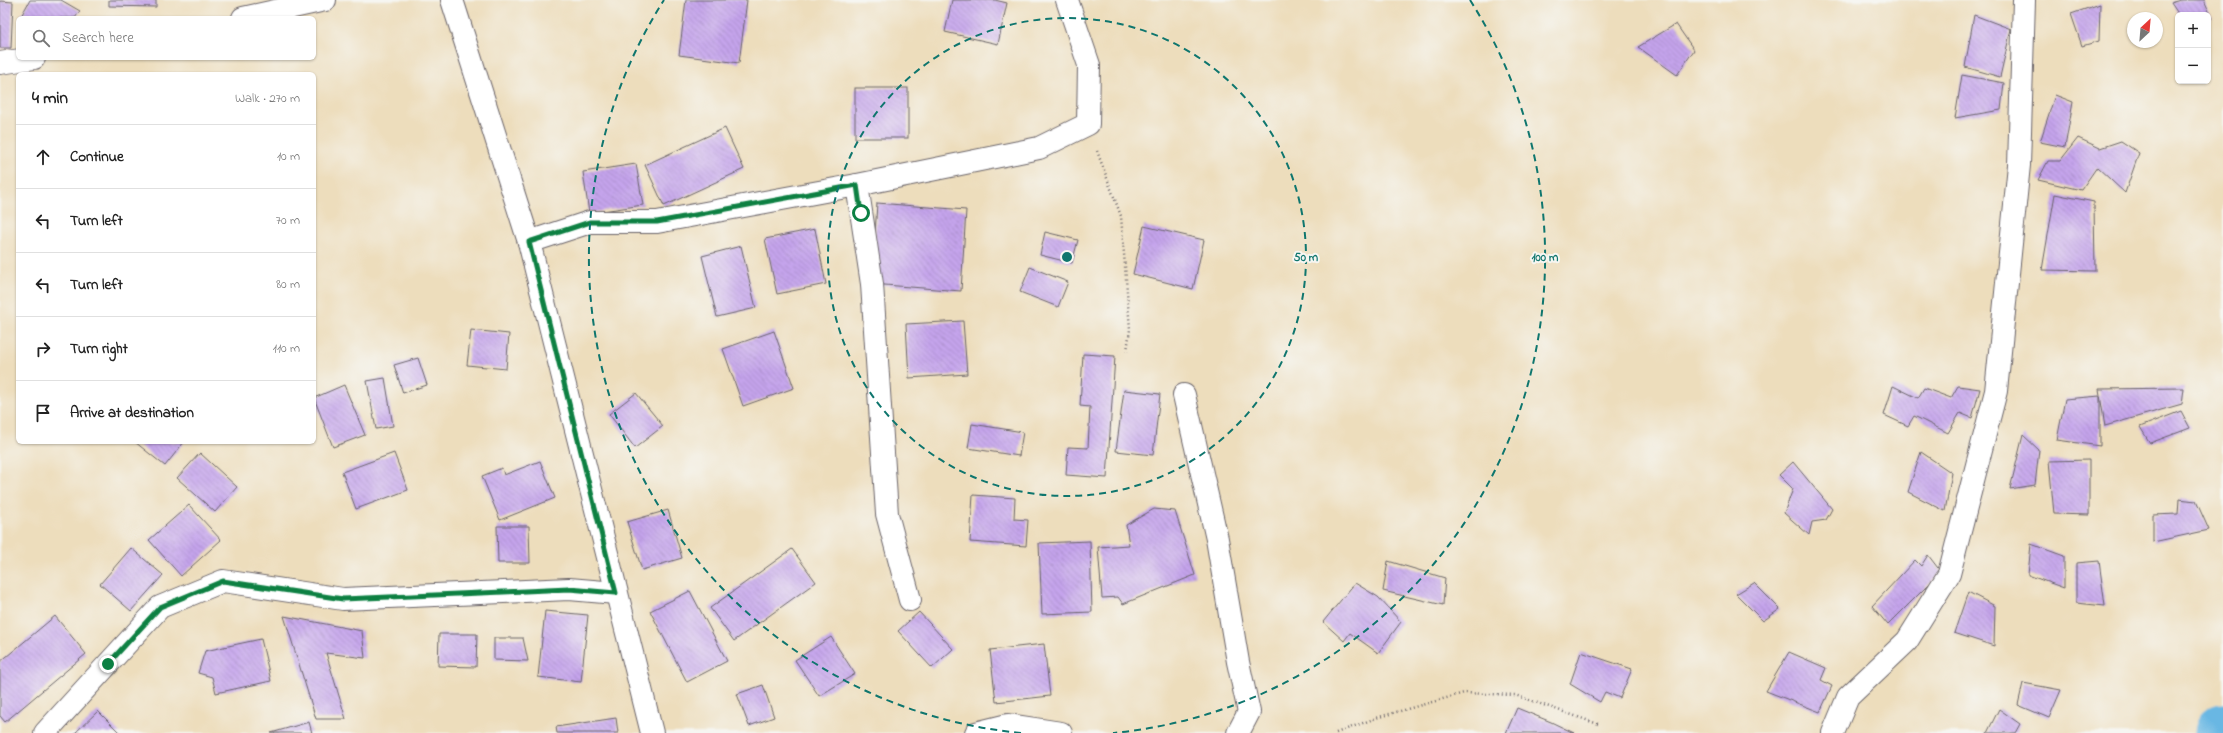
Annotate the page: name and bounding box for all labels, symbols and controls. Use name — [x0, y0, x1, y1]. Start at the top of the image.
north arrow — [2127, 12, 2163, 48]
map controls — [2175, 12, 2211, 84]
button: + — [2175, 12, 2211, 48]
search box — [16, 16, 316, 60]
icon: search — [30, 27, 52, 49]
text: Search here — [62, 27, 134, 49]
button: − — [2175, 48, 2211, 84]
text: 4 min — [32, 86, 68, 111]
text: Walk · 270 m — [235, 89, 300, 108]
icon: ahead — [32, 146, 54, 168]
text: Continue — [70, 146, 124, 168]
text: 10 m — [277, 147, 300, 166]
route start — [852, 204, 870, 222]
icon: left — [32, 210, 54, 232]
text: Turn left — [70, 210, 123, 232]
text: 70 m — [276, 211, 300, 230]
text: 50 m — [1294, 249, 1319, 267]
text: 100 m — [1532, 249, 1559, 267]
centre of rings — [1060, 250, 1074, 264]
icon: left — [32, 274, 54, 296]
text: Turn left — [70, 274, 123, 296]
text: 80 m — [276, 275, 300, 294]
icon: right — [32, 338, 54, 360]
text: Turn right — [70, 338, 128, 360]
text: 110 m — [273, 339, 300, 358]
icon: arrive — [32, 402, 54, 424]
text: Arrive at destination — [70, 402, 194, 424]
route end — [99, 655, 117, 673]

